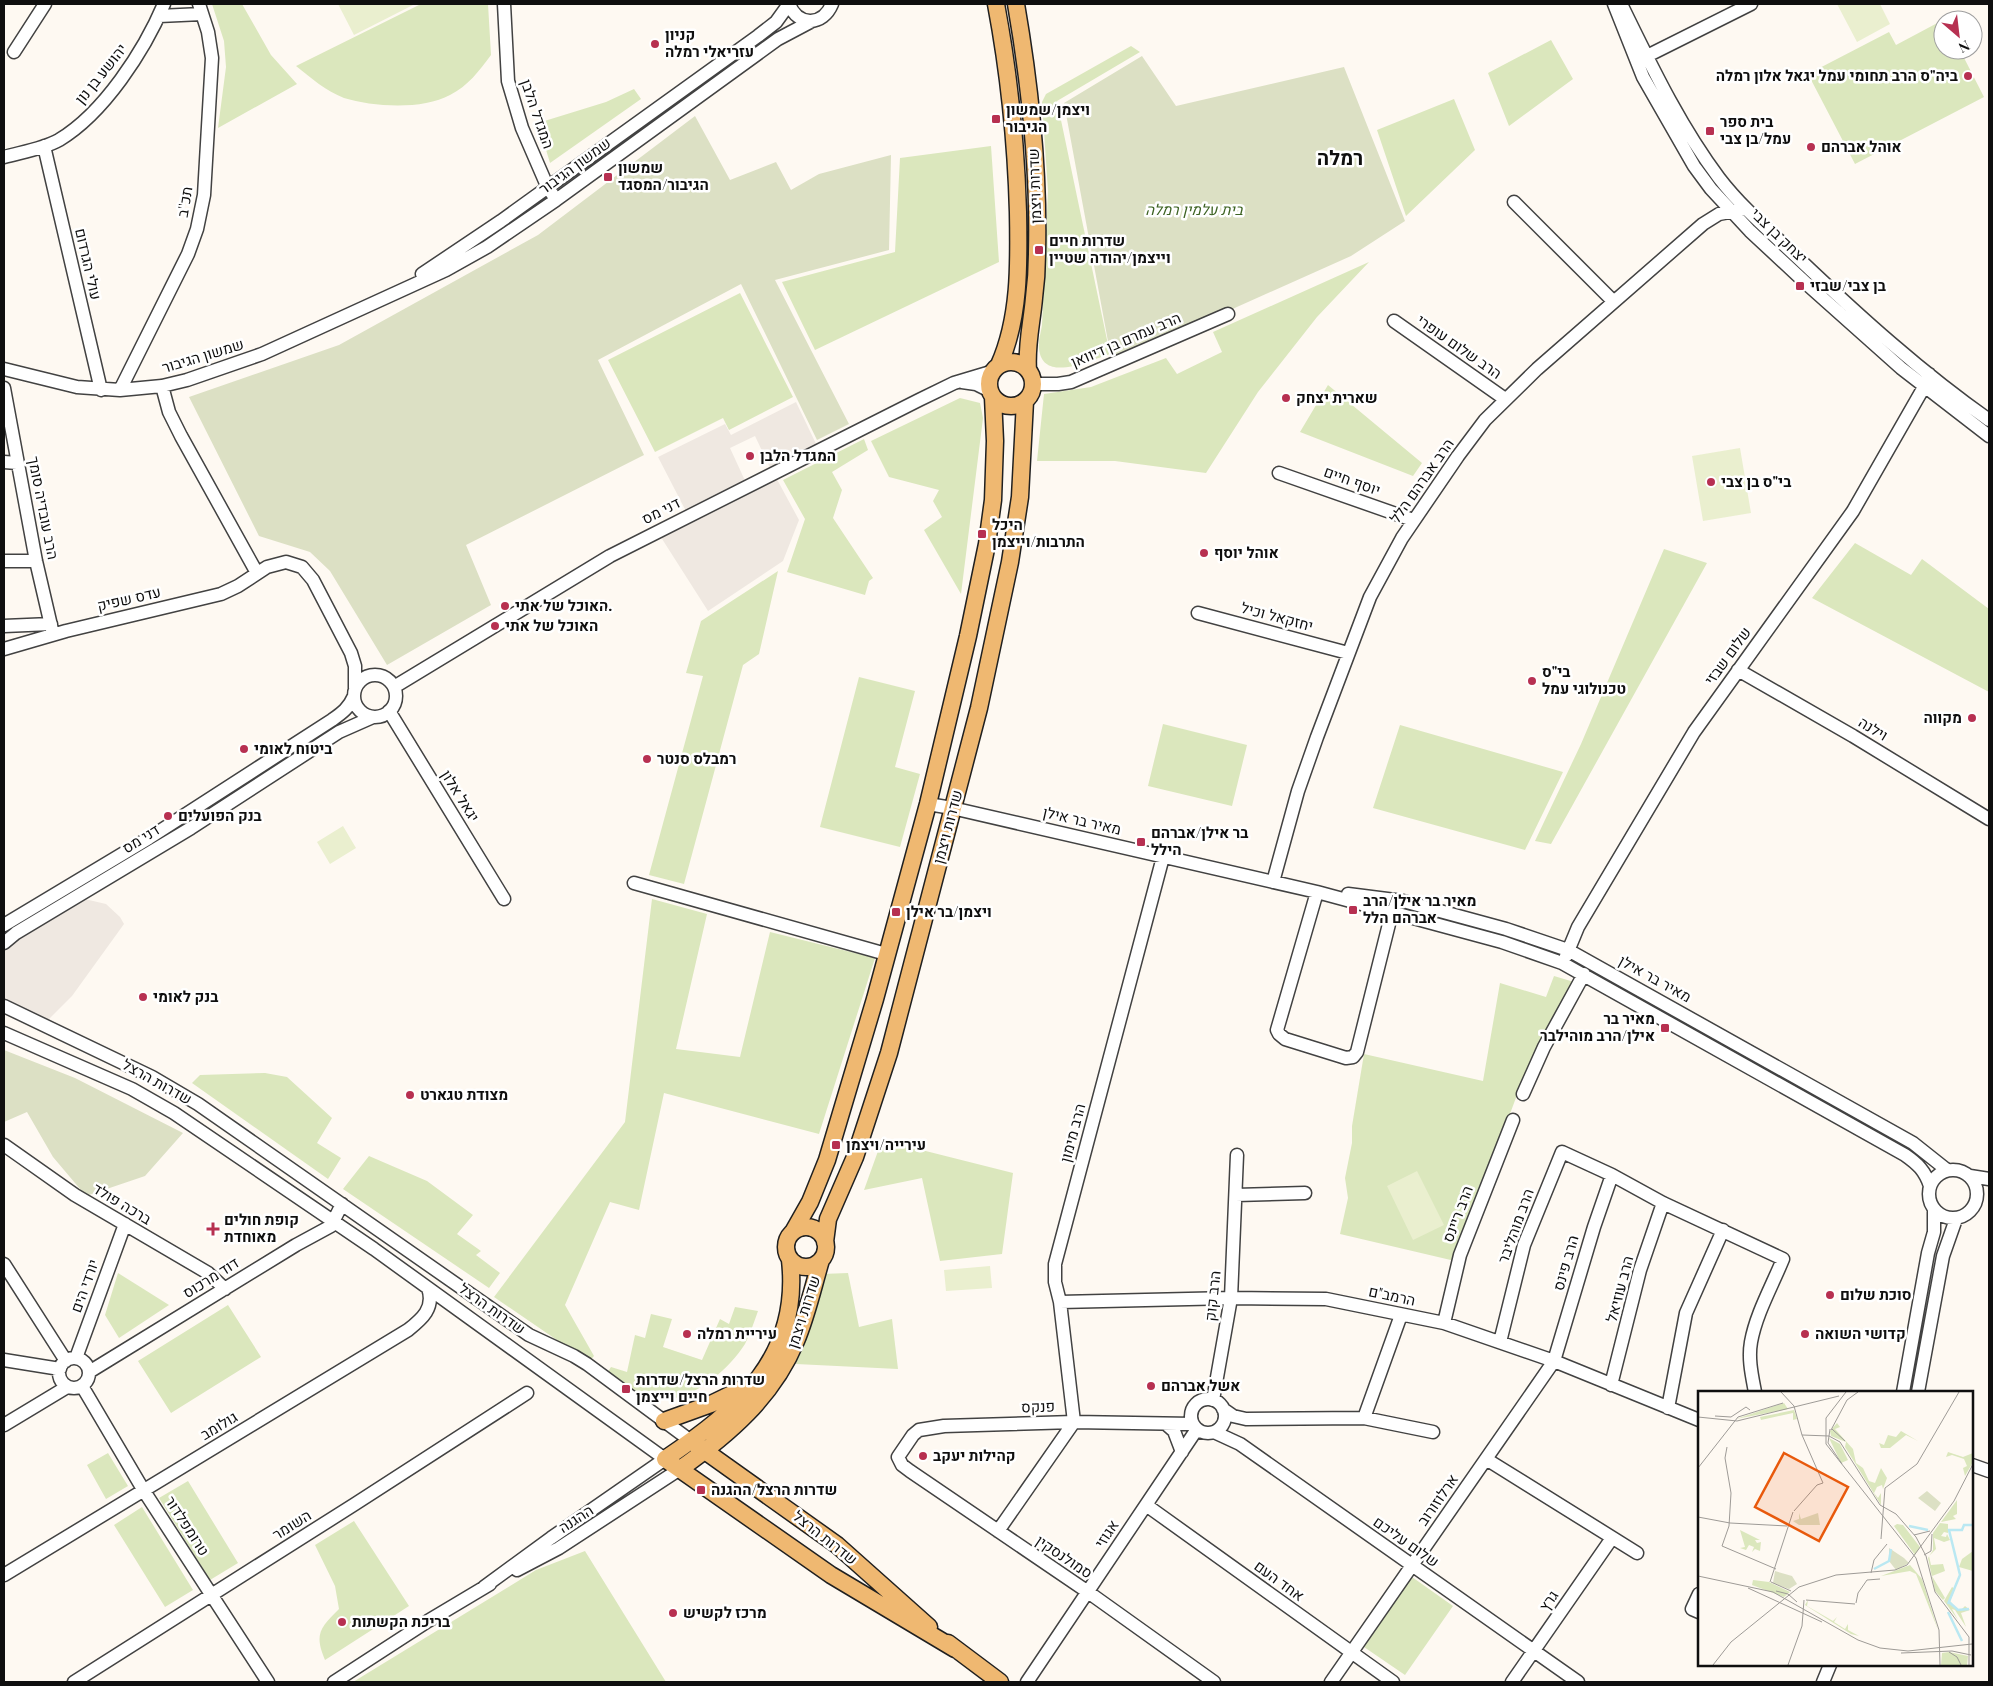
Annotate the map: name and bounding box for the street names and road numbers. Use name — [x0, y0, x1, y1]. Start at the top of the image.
street label: יהושע בן נון — [70, 39, 131, 108]
street label: המגדל הלבן — [517, 76, 559, 151]
street label: שמשון הגיבור — [534, 132, 615, 198]
street label: שדרות ויצמן — [1023, 148, 1045, 224]
street label: תכ''ב — [172, 185, 196, 219]
street label: יצחק בן צבי — [1747, 203, 1812, 267]
street label: עולי הגרדום — [71, 226, 107, 302]
street label: הרב עמרם בן דיוואן — [1068, 307, 1184, 371]
street label: הרב שלום עופרי — [1413, 309, 1506, 383]
street label: שמשון הגיבור — [159, 333, 246, 377]
street label: הרב אברהם הלל — [1385, 434, 1458, 527]
street label: הרב עובדיה סומך — [24, 455, 64, 561]
street label: יוסף חיים — [1321, 461, 1383, 500]
street label: דני מס — [638, 492, 683, 528]
street label: עדס שפיק — [95, 581, 163, 615]
street label: יחזקאל וכיל — [1239, 597, 1316, 635]
street label: שלום שבזי — [1699, 622, 1755, 688]
street label: וילנה — [1855, 712, 1892, 745]
street label: יגאל אלון — [437, 766, 485, 825]
street label: שדרות ויצמן — [928, 788, 966, 866]
street label: מאיר בר אילן — [1041, 801, 1123, 839]
street label: דני מס — [118, 819, 163, 857]
street label: מאיר בר אילן — [1616, 950, 1695, 1006]
street label: שדרות הרצל — [119, 1054, 196, 1108]
street label: הרב מימון — [1055, 1101, 1089, 1164]
street label: ברכה פולד — [89, 1178, 156, 1229]
street label: הרב ריינס — [1437, 1182, 1477, 1245]
street label: הרב מוהליבר — [1492, 1186, 1538, 1266]
street label: הרב פינס — [1548, 1233, 1582, 1293]
street label: דוד מרכוס — [179, 1252, 243, 1302]
street label: הרב עוזיאל — [1601, 1253, 1638, 1324]
street label: יורדי הים — [65, 1256, 103, 1315]
street label: הרב קוק — [1199, 1270, 1225, 1322]
street label: שדרות ויצמן — [782, 1273, 824, 1351]
street label: שדרות הרצל — [455, 1278, 530, 1338]
street label: הרמב"ם — [1367, 1280, 1418, 1310]
street label: פנקס — [1021, 1395, 1055, 1417]
street label: גולומב — [196, 1406, 241, 1444]
street label: ארלוזורוב — [1412, 1470, 1462, 1529]
street label: טרומפלדור — [161, 1492, 215, 1559]
street label: ההגנה — [554, 1500, 597, 1537]
street label: השומר — [268, 1505, 315, 1544]
street label: שדרות הרצל — [789, 1506, 862, 1569]
street label: שלום עליכם — [1370, 1511, 1443, 1571]
street label: אגוזי — [1090, 1516, 1123, 1551]
street label: סמולנסקין — [1032, 1530, 1097, 1582]
street label: אחד העם — [1251, 1555, 1309, 1605]
street label: גרץ — [1534, 1586, 1563, 1615]

